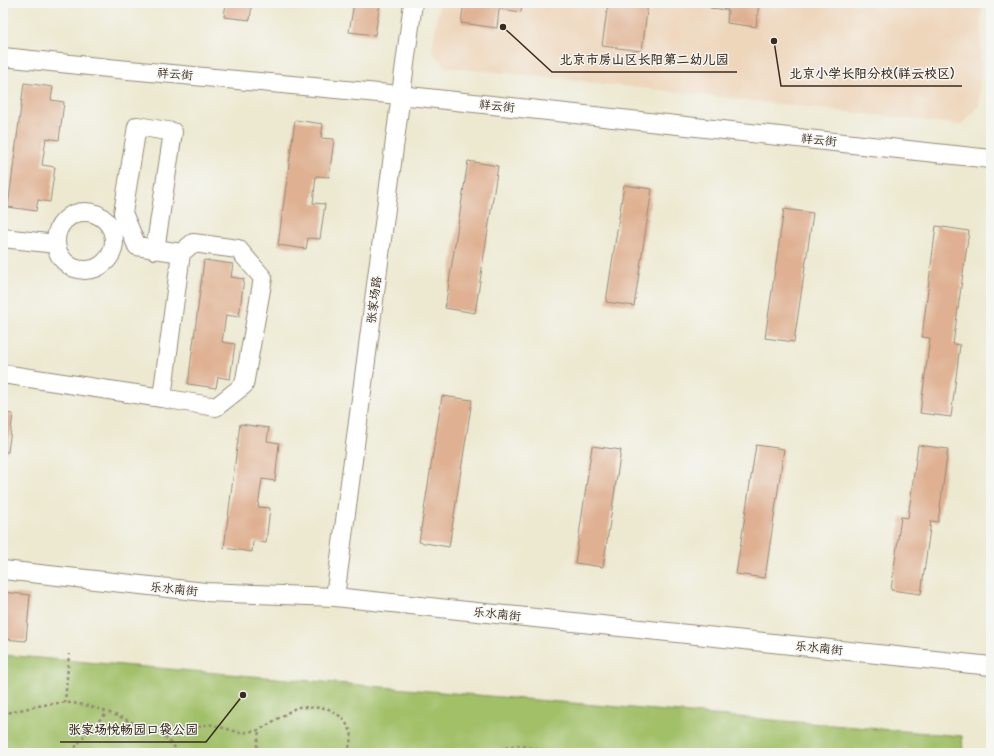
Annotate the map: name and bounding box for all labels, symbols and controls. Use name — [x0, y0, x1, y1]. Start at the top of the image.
callout: 北京市房山区长阳第二幼儿园 — [552, 47, 737, 72]
text: 北京市房山区长阳第二幼儿园 — [559, 52, 729, 67]
callout: 北京小学长阳分校(祥云校区) — [781, 61, 962, 86]
street label: 祥云街 — [156, 65, 194, 83]
text: 北京小学长阳分校(祥云校区) — [789, 66, 955, 81]
street label: 祥云街 — [478, 97, 516, 115]
street label: 祥云街 — [800, 131, 838, 149]
street label: 张家场路 — [364, 275, 384, 325]
street label: 乐水南街 — [149, 580, 199, 598]
street label: 乐水南街 — [472, 605, 522, 623]
street label: 乐水南街 — [794, 639, 844, 657]
callout: 张家场悦畅园口袋公园 — [60, 717, 206, 742]
text: 张家场悦畅园口袋公园 — [68, 722, 198, 737]

